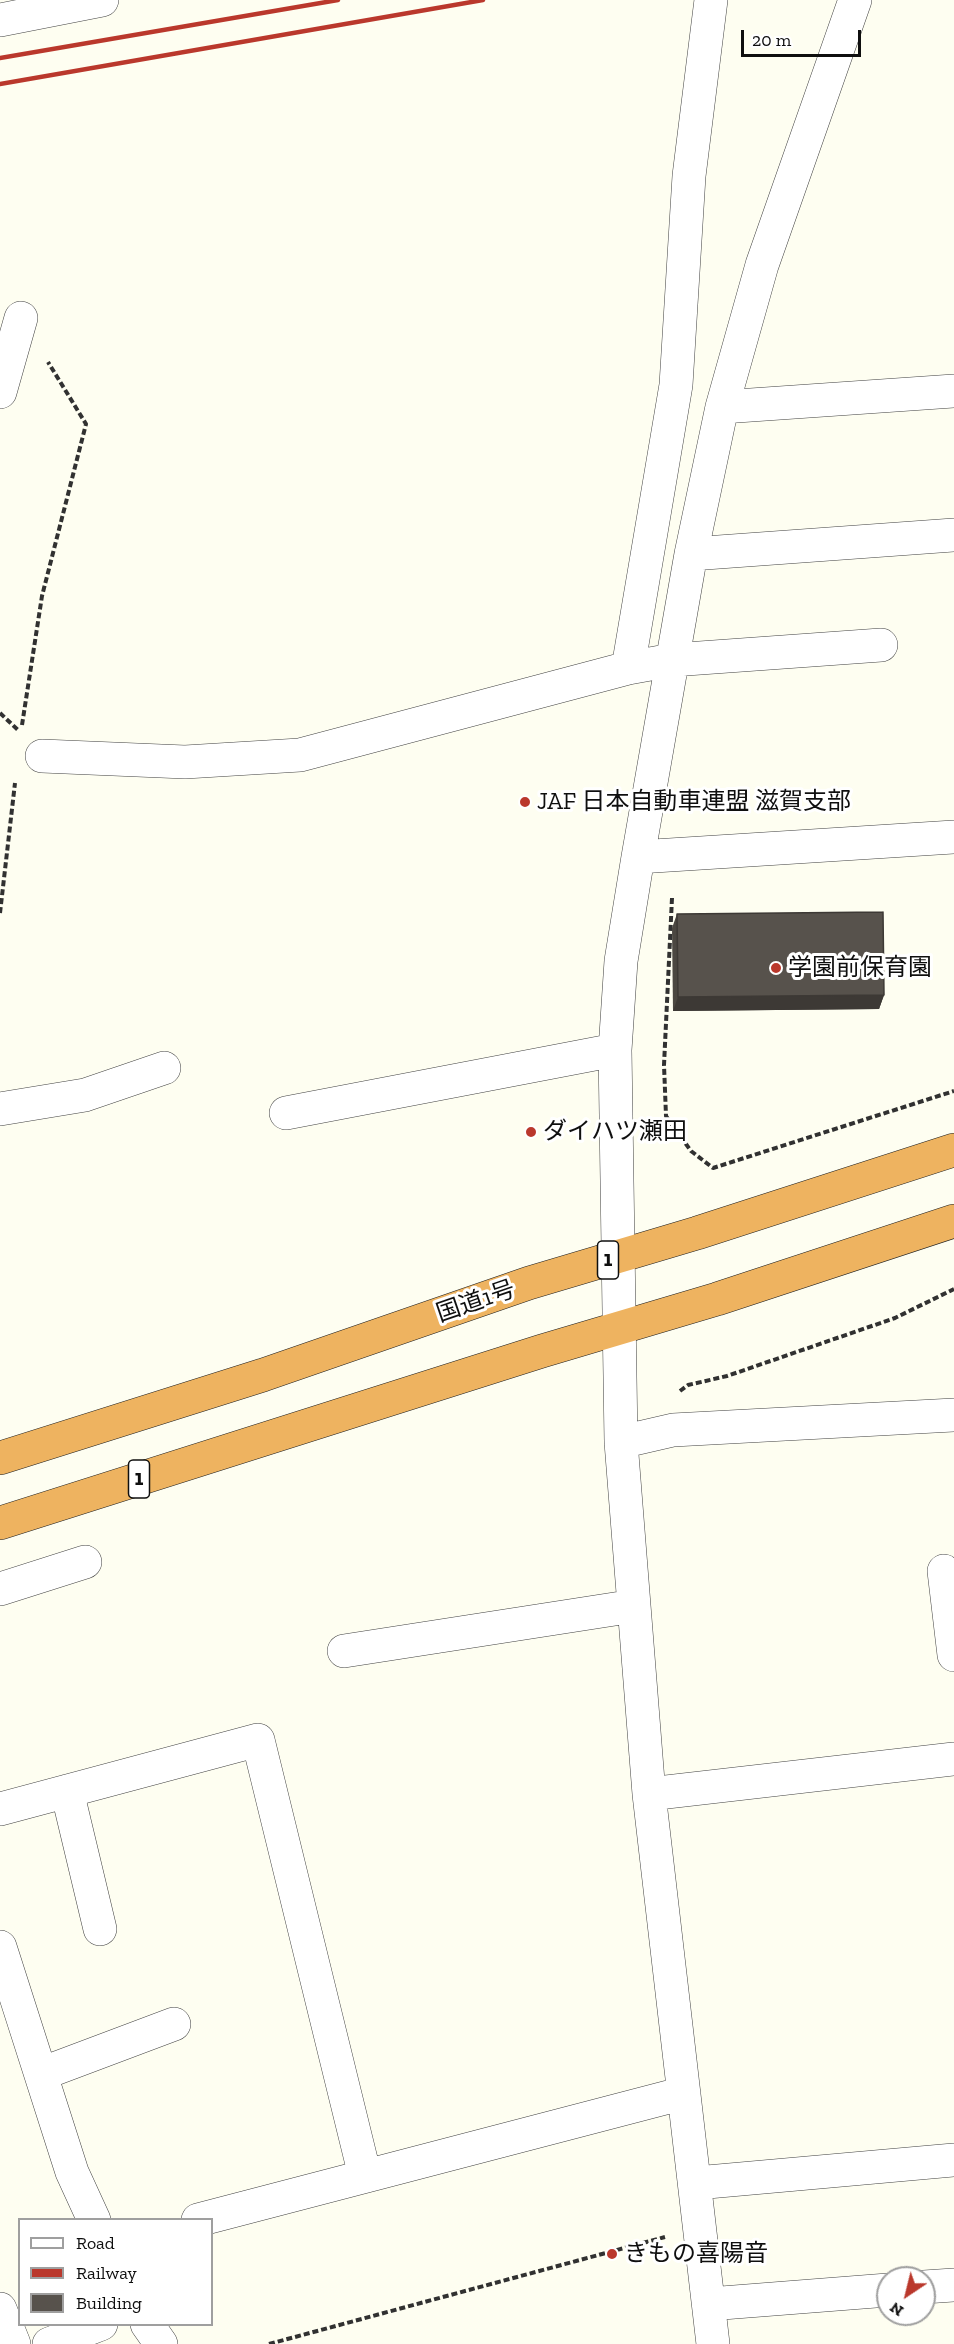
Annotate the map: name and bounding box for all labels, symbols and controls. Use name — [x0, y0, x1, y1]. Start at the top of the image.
scale bar — [744, 18, 864, 56]
text: 20 m — [752, 29, 791, 51]
place label: JAF 日本自動車連盟 滋賀支部 — [537, 788, 851, 816]
marker: JAF 日本自動車連盟 滋賀支部 — [518, 795, 532, 809]
place label: 学園前保育園 — [788, 954, 932, 982]
marker: 学園前保育園 — [769, 961, 783, 975]
place label: ダイハツ瀬田 — [543, 1118, 687, 1146]
marker: ダイハツ瀬田 — [524, 1125, 538, 1139]
road number: 1 — [598, 1241, 618, 1279]
street label: 国道1号 — [433, 1275, 519, 1329]
road number: 1 — [128, 1460, 150, 1498]
legend — [18, 2218, 213, 2326]
text: Road — [76, 2232, 115, 2254]
place label: きもの喜陽音 — [624, 2240, 768, 2268]
marker: きもの喜陽音 — [605, 2247, 619, 2261]
text: Railway — [76, 2262, 137, 2284]
north arrow — [876, 2266, 936, 2326]
text: Building — [76, 2292, 142, 2314]
text: N — [886, 2298, 907, 2321]

